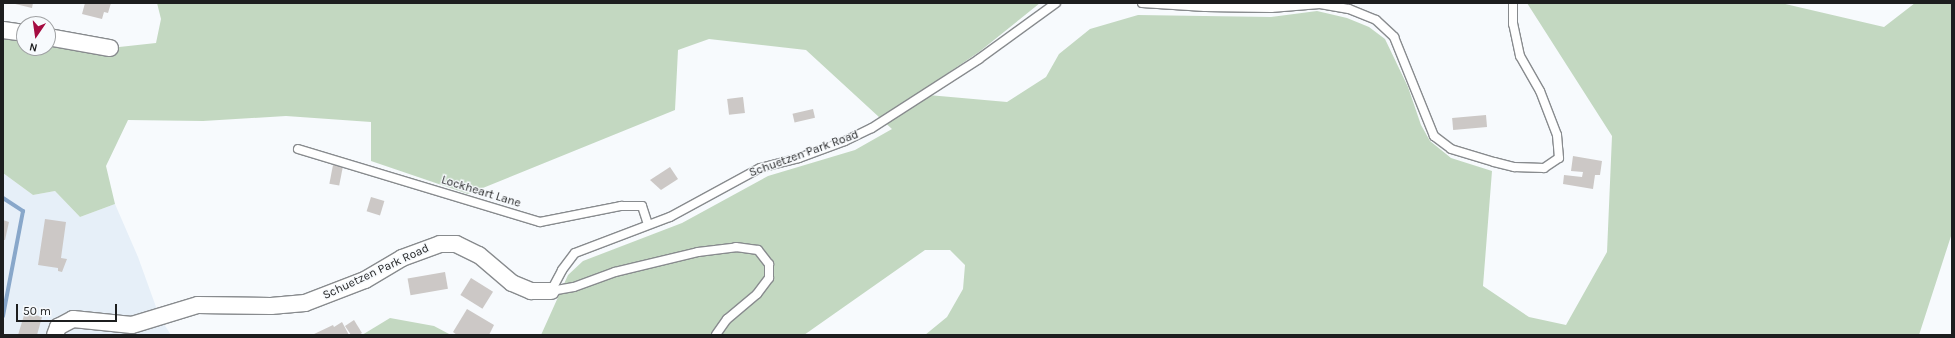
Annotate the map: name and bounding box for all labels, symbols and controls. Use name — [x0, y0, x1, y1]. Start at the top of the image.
north arrow — [16, 16, 56, 56]
text: N — [28, 40, 39, 54]
street label: Schuetzen Park Road — [747, 128, 861, 180]
street label: Lockheart Lane — [439, 173, 523, 211]
street label: Schuetzen Park Road — [321, 241, 431, 303]
scale bar — [18, 296, 119, 322]
text: 50 m — [23, 304, 51, 318]

